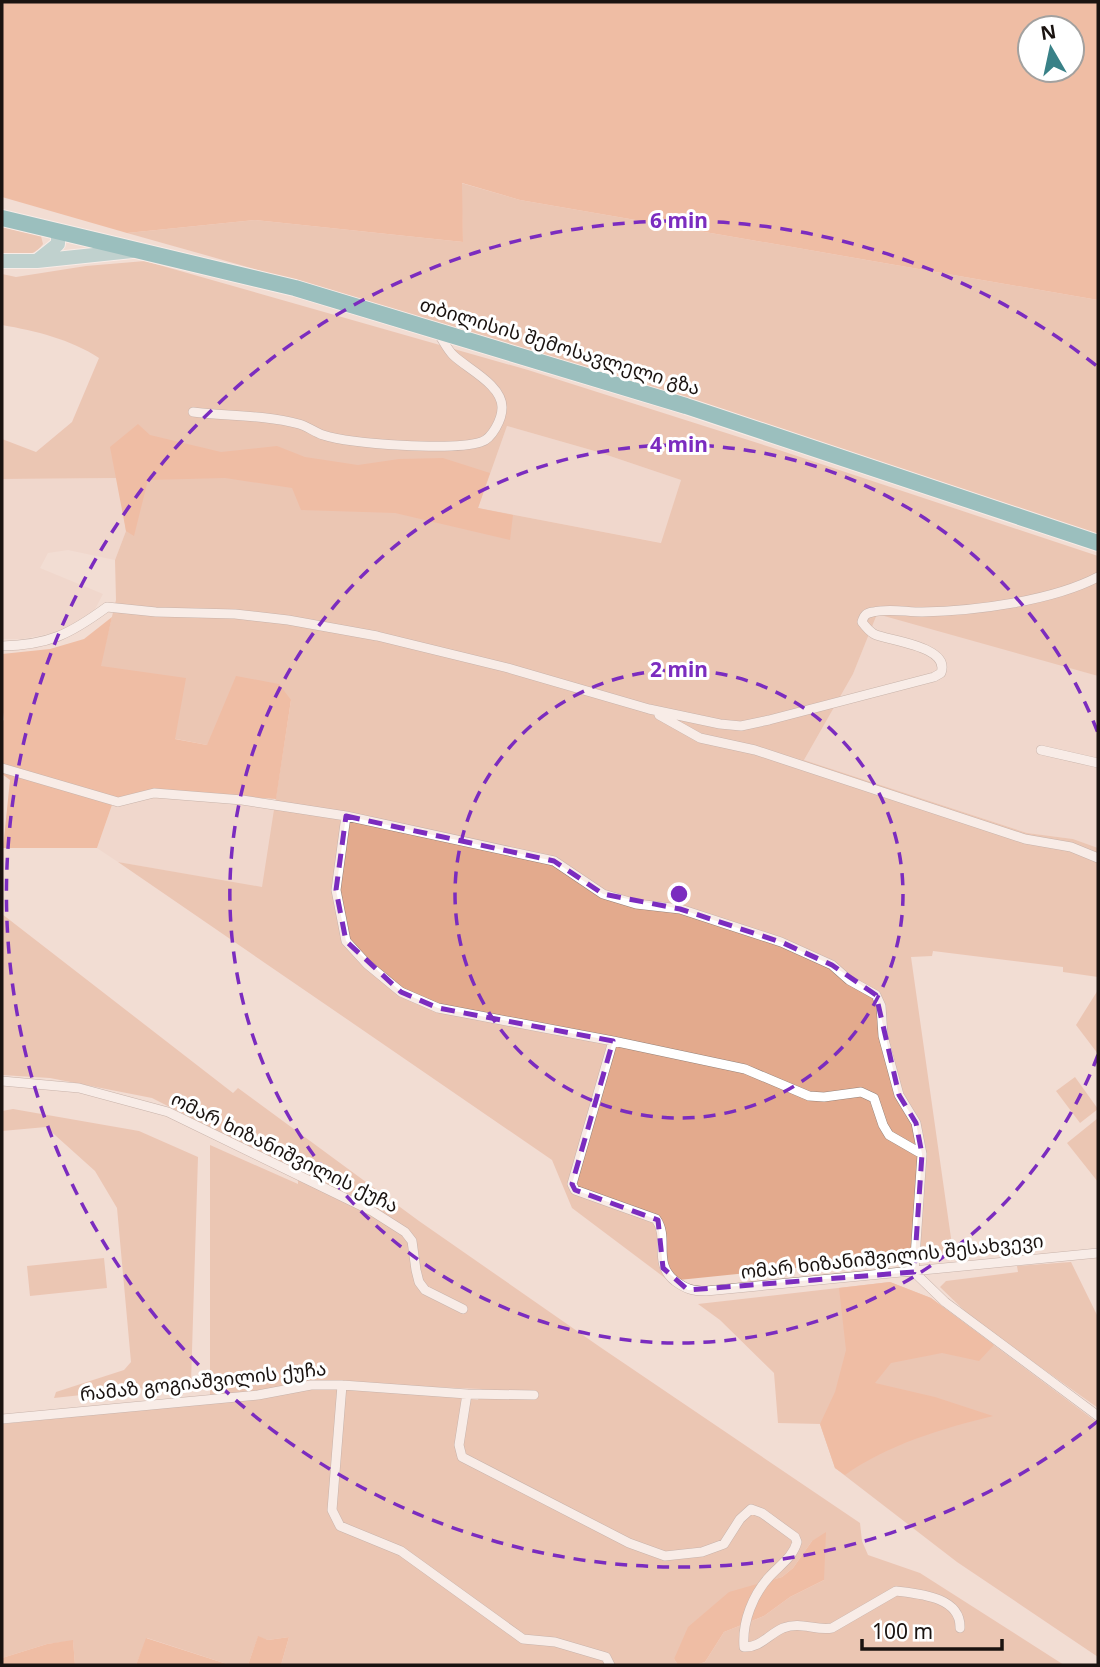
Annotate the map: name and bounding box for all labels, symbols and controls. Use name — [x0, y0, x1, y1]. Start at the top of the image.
north arrow — [1016, 14, 1086, 84]
text: N — [1039, 18, 1058, 46]
text: 6 min — [650, 206, 708, 234]
street label: თბილისის შემოსავლელი გზა — [417, 291, 703, 401]
text: 4 min — [650, 430, 708, 458]
text: 2 min — [650, 655, 708, 683]
centre of rings — [667, 882, 691, 906]
street label: ომარ ხიზანიშვილის ქუჩა — [167, 1086, 403, 1218]
street label: ომარ ხიზანიშვილის შესახვევი — [739, 1227, 1045, 1285]
street label: რამაზ გოგიაშვილის ქუჩა — [79, 1355, 327, 1407]
scale bar — [862, 1608, 1002, 1652]
text: 100 m — [872, 1617, 933, 1645]

